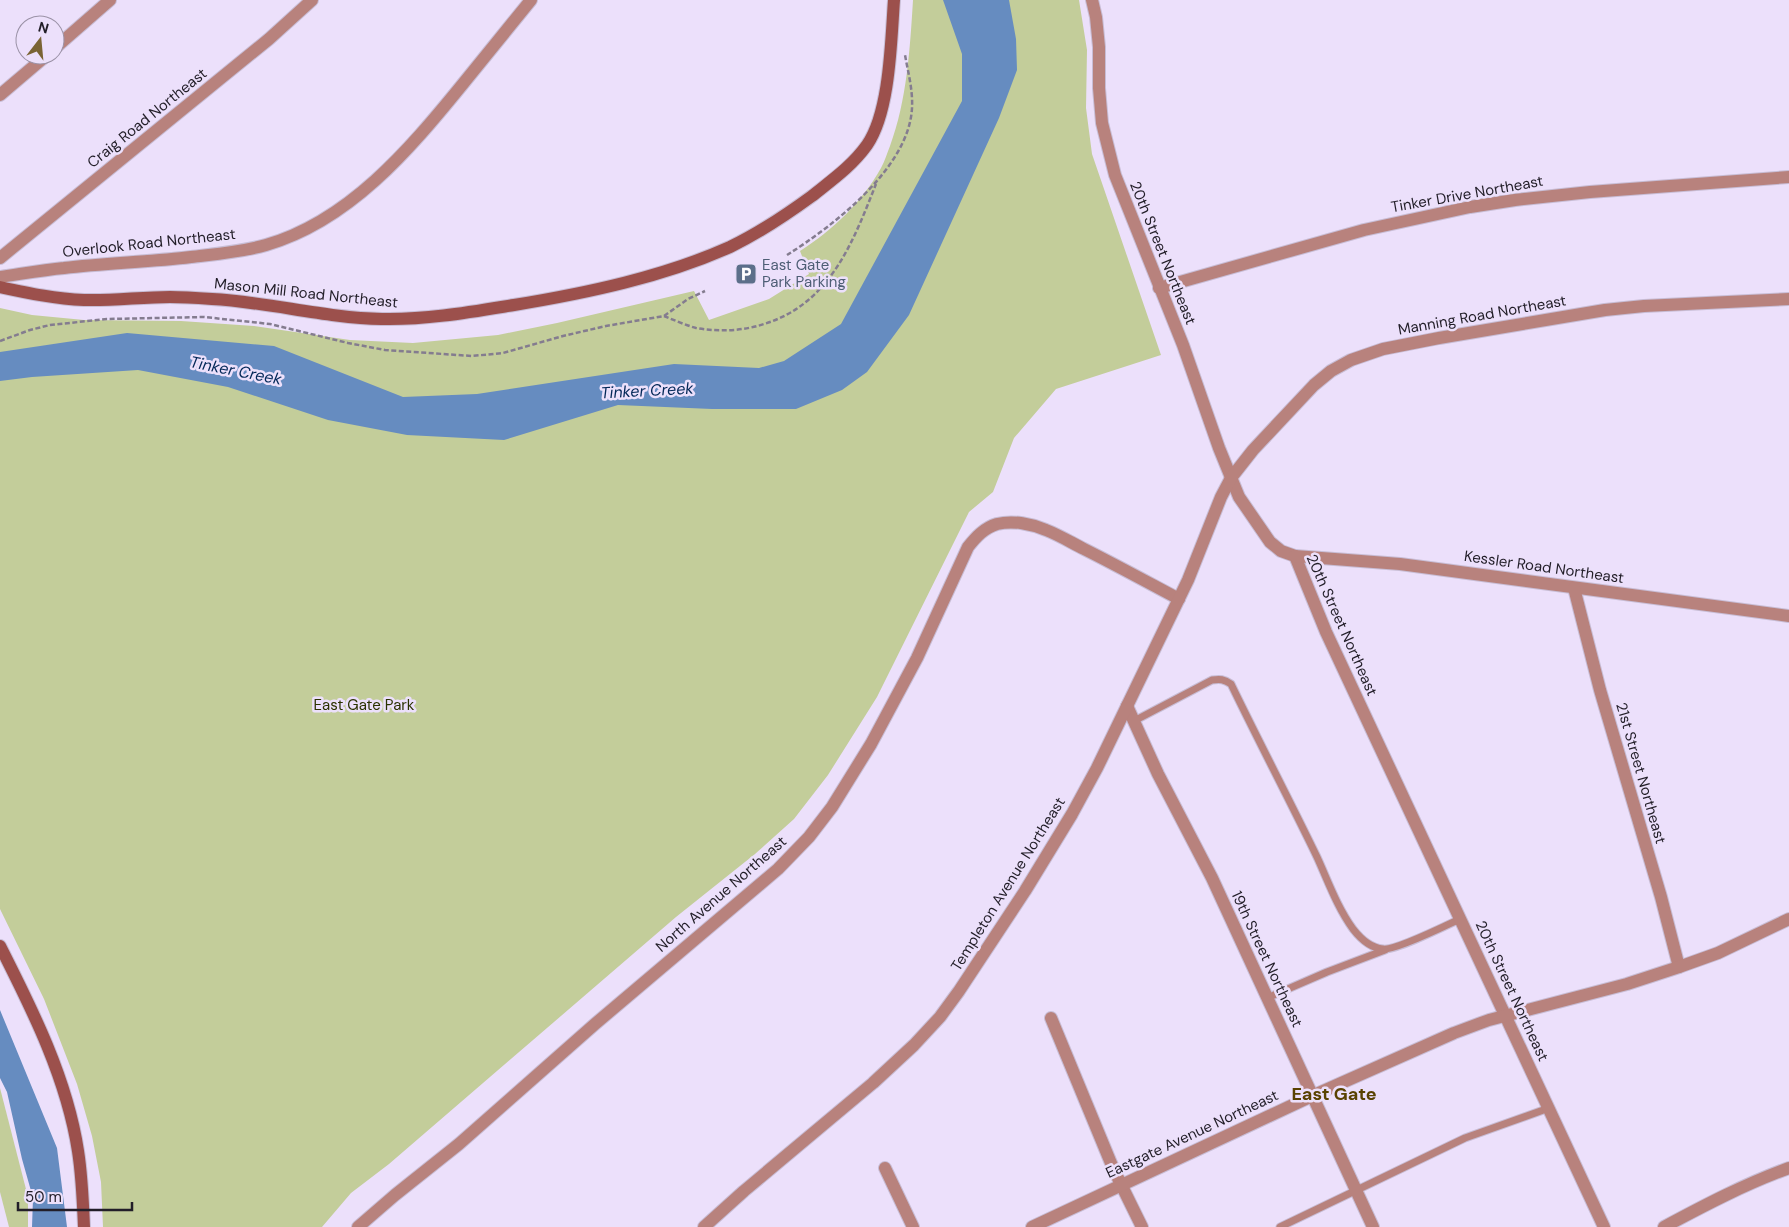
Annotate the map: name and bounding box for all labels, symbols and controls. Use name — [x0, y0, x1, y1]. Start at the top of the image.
north arrow — [15, 15, 65, 65]
text: N — [36, 17, 51, 38]
street label: Craig Road Northeast — [83, 63, 211, 172]
street label: Tinker Drive Northeast — [1389, 171, 1545, 217]
street label: 20th Street Northeast — [1125, 178, 1201, 328]
street label: Overlook Road Northeast — [61, 224, 237, 262]
place label: East Gate Park Parking — [762, 255, 846, 292]
parking icon: East Gate Park Parking — [734, 262, 758, 286]
street label: Mason Mill Road Northeast — [213, 273, 399, 313]
street label: Manning Road Northeast — [1396, 290, 1568, 340]
water label: Tinker Creek — [188, 351, 284, 390]
water label: Tinker Creek — [600, 378, 695, 403]
street label: Kessler Road Northeast — [1463, 546, 1625, 588]
street label: 20th Street Northeast — [1302, 551, 1382, 699]
park label: East Gate Park — [314, 695, 415, 715]
street label: 21st Street Northeast — [1611, 700, 1671, 846]
street label: Templeton Avenue Northeast — [946, 793, 1070, 975]
street label: North Avenue Northeast — [651, 831, 791, 956]
street label: 19th Street Northeast — [1227, 888, 1307, 1030]
street label: 20th Street Northeast — [1471, 918, 1553, 1065]
district label: East Gate — [1291, 1082, 1377, 1106]
street label: Eastgate Avenue Northeast — [1102, 1085, 1282, 1183]
scale bar — [18, 1180, 131, 1212]
text: 50 m — [25, 1187, 62, 1207]

